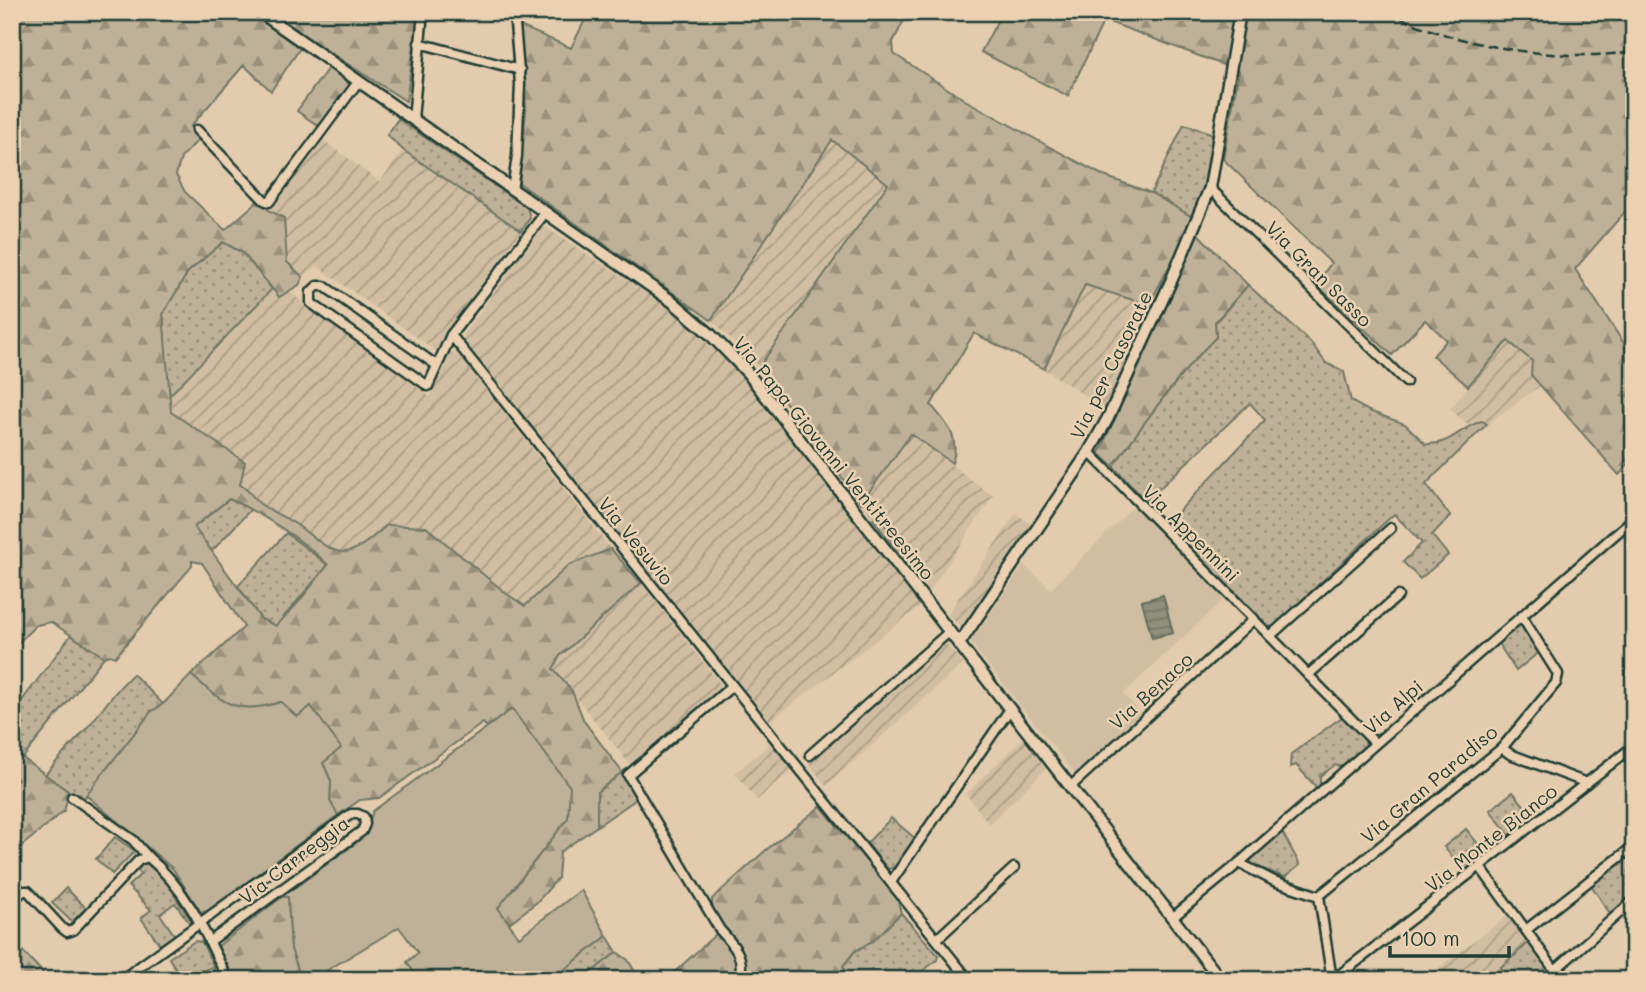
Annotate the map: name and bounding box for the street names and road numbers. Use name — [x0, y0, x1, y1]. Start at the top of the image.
street label: Via Gran Sasso — [1261, 215, 1378, 332]
street label: Via per Casorate — [1064, 286, 1157, 443]
street label: Via Papa Giovanni Ventitreesimo — [728, 331, 941, 585]
street label: Via Appennini — [1137, 479, 1245, 587]
street label: Via Vesuvio — [593, 491, 680, 590]
street label: Via Benaco — [1104, 646, 1198, 735]
street label: Via Alpi — [1358, 674, 1428, 739]
street label: Via Gran Paradiso — [1355, 719, 1502, 848]
street label: Via Monte Bianco — [1419, 778, 1562, 897]
street label: Via Carreggia — [234, 810, 354, 909]

